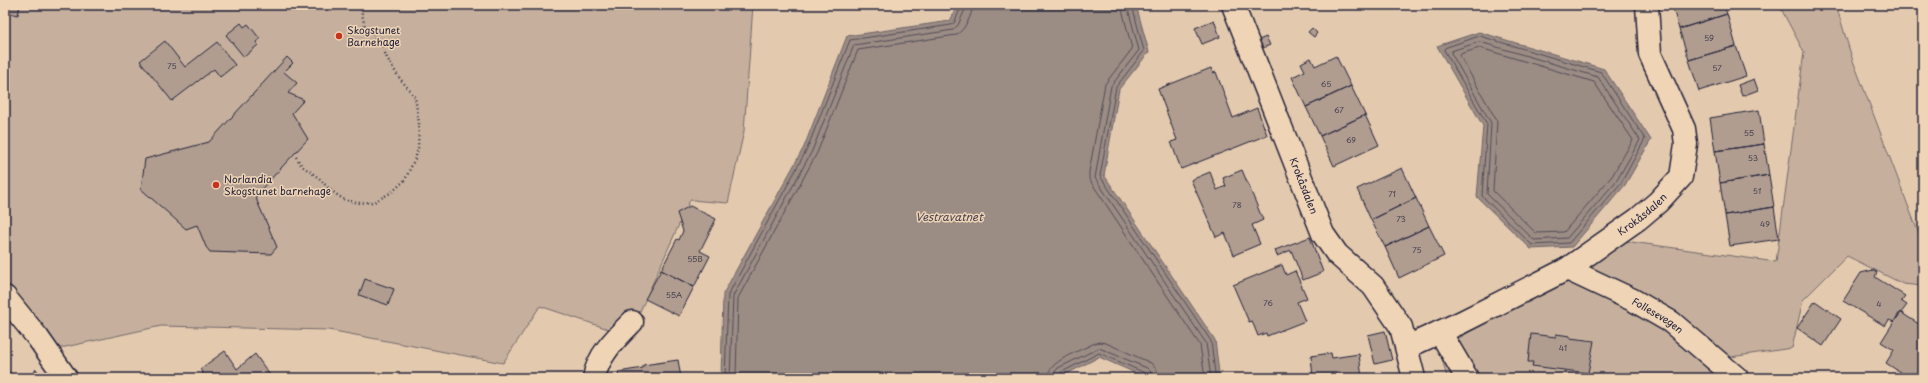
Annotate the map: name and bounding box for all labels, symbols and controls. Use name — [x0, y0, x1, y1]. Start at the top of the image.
place label: Skogstunet Barnehage — [347, 22, 400, 49]
marker: Skogstunet Barnehage — [334, 31, 344, 41]
house number: 59 — [1704, 32, 1714, 44]
house number: 75 — [167, 60, 177, 72]
house number: 57 — [1712, 62, 1722, 74]
house number: 65 — [1321, 78, 1331, 90]
house number: 67 — [1334, 104, 1344, 116]
house number: 55 — [1744, 127, 1754, 139]
house number: 69 — [1346, 134, 1356, 146]
house number: 53 — [1748, 152, 1758, 164]
street label: Krokåsdalen — [1286, 155, 1322, 216]
place label: Norlandia Skogstunet barnehage — [224, 171, 331, 198]
marker: Norlandia Skogstunet barnehage — [211, 180, 221, 190]
house number: 51 — [1753, 185, 1762, 197]
house number: 71 — [1388, 188, 1396, 200]
street label: Krokåsdalen — [1614, 189, 1670, 238]
house number: 78 — [1232, 199, 1242, 211]
water label: Vestravatnet — [915, 208, 984, 225]
house number: 73 — [1396, 213, 1406, 225]
house number: 49 — [1760, 218, 1770, 230]
house number: 75 — [1412, 244, 1422, 256]
house number: 55B — [687, 253, 703, 265]
house number: 55A — [666, 289, 682, 301]
street label: Follesevegen — [1630, 293, 1687, 337]
house number: 76 — [1263, 297, 1273, 309]
house number: 4 — [1876, 298, 1882, 310]
house number: 41 — [1559, 342, 1567, 354]

